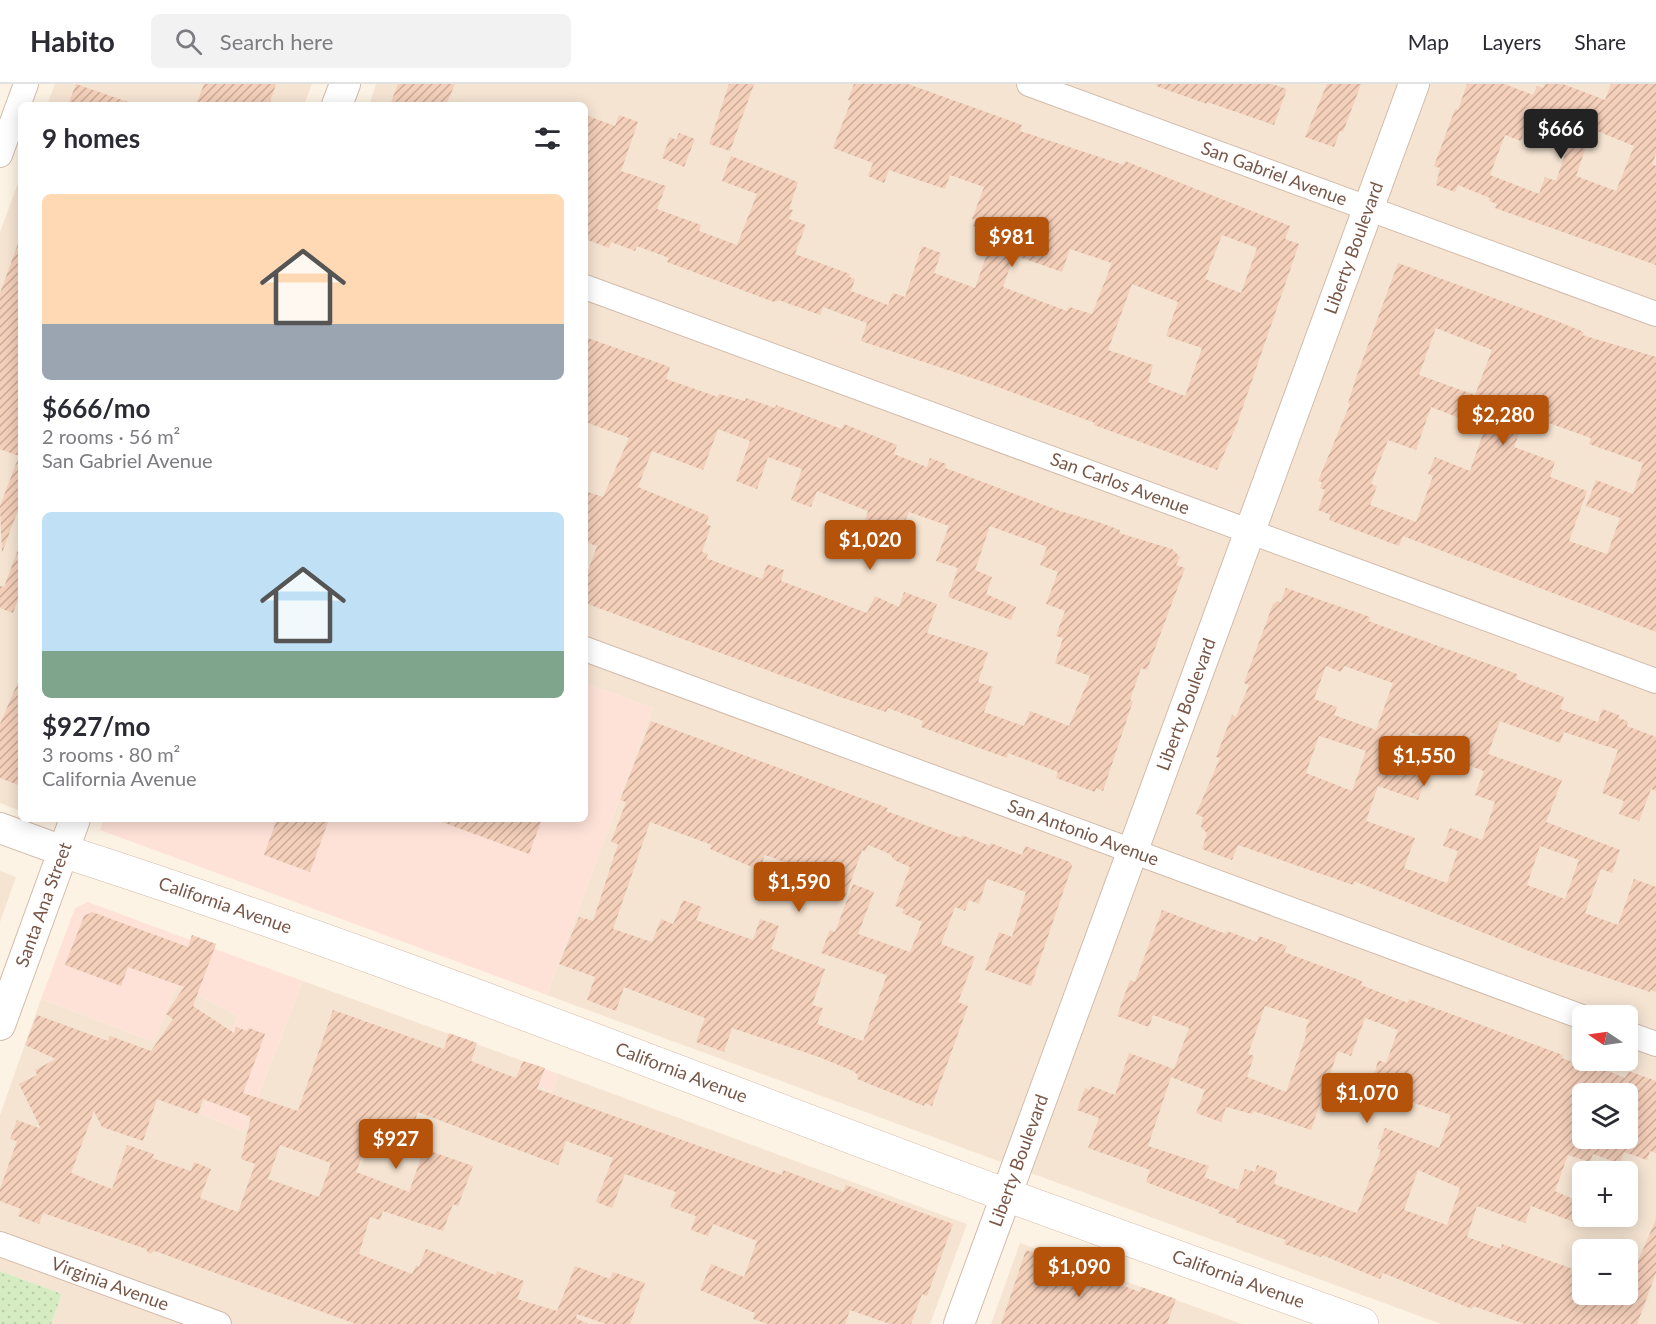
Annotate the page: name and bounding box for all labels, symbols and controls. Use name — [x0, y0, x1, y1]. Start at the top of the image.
search box — [151, 14, 571, 68]
text: Habito — [30, 24, 115, 58]
icon: search — [172, 25, 205, 58]
text: Search here — [220, 28, 333, 55]
text: Map — [1408, 29, 1449, 54]
text: Layers — [1482, 29, 1541, 54]
text: Share — [1574, 29, 1626, 54]
pin: $666 — [1525, 109, 1597, 160]
text: $666 — [1538, 116, 1584, 140]
text: 9 homes — [42, 122, 140, 154]
icon: filters — [531, 122, 564, 155]
street label: San Gabriel Avenue — [1198, 136, 1350, 210]
street label: Liberty Boulevard — [1319, 179, 1387, 317]
pin: $981 — [976, 217, 1048, 268]
text: $981 — [989, 224, 1035, 248]
icon: home — [249, 233, 357, 341]
text: $666/mo — [42, 392, 150, 424]
pin: $2,280 — [1454, 395, 1552, 446]
text: $2,280 — [1472, 402, 1534, 426]
text: 2 rooms · 56 m² — [42, 424, 180, 448]
street label: San Carlos Avenue — [1048, 447, 1193, 519]
text: San Gabriel Avenue — [42, 448, 213, 472]
pin: $1,020 — [821, 520, 919, 571]
text: $1,020 — [839, 527, 901, 551]
icon: home — [249, 551, 357, 659]
street label: Liberty Boulevard — [1151, 635, 1220, 773]
text: $927/mo — [42, 710, 150, 742]
pin: $1,550 — [1375, 736, 1473, 787]
text: 3 rooms · 80 m² — [42, 742, 180, 766]
text: $1,550 — [1393, 743, 1455, 767]
text: California Avenue — [42, 766, 197, 790]
street label: San Antonio Avenue — [1005, 794, 1162, 870]
street label: Santa Ana Street — [10, 838, 76, 970]
pin: $1,590 — [750, 862, 848, 913]
text: $1,590 — [768, 869, 830, 893]
street label: California Avenue — [156, 871, 295, 938]
north arrow — [1572, 1005, 1638, 1071]
map controls — [1572, 1005, 1638, 1305]
street label: California Avenue — [613, 1037, 751, 1107]
pin: $1,070 — [1318, 1073, 1416, 1124]
text: $1,070 — [1336, 1080, 1398, 1104]
button: layers — [1572, 1083, 1638, 1149]
street label: Liberty Boulevard — [984, 1091, 1052, 1230]
pin: $927 — [360, 1119, 432, 1170]
text: $927 — [373, 1126, 419, 1150]
button: + — [1572, 1161, 1638, 1227]
button: − — [1572, 1239, 1638, 1305]
street label: California Avenue — [1169, 1244, 1308, 1312]
pin: $1,090 — [1030, 1247, 1128, 1298]
street label: Virginia Avenue — [48, 1252, 172, 1315]
text: $1,090 — [1048, 1254, 1110, 1278]

